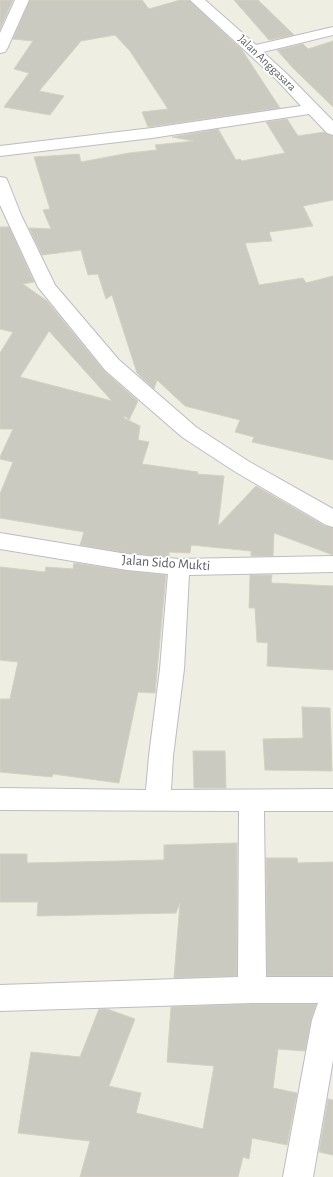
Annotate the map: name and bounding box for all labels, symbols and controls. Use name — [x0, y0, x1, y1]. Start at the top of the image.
street label: Jalan Anggasara — [235, 32, 299, 94]
street label: Jalan Sido Mukti — [121, 552, 211, 574]

